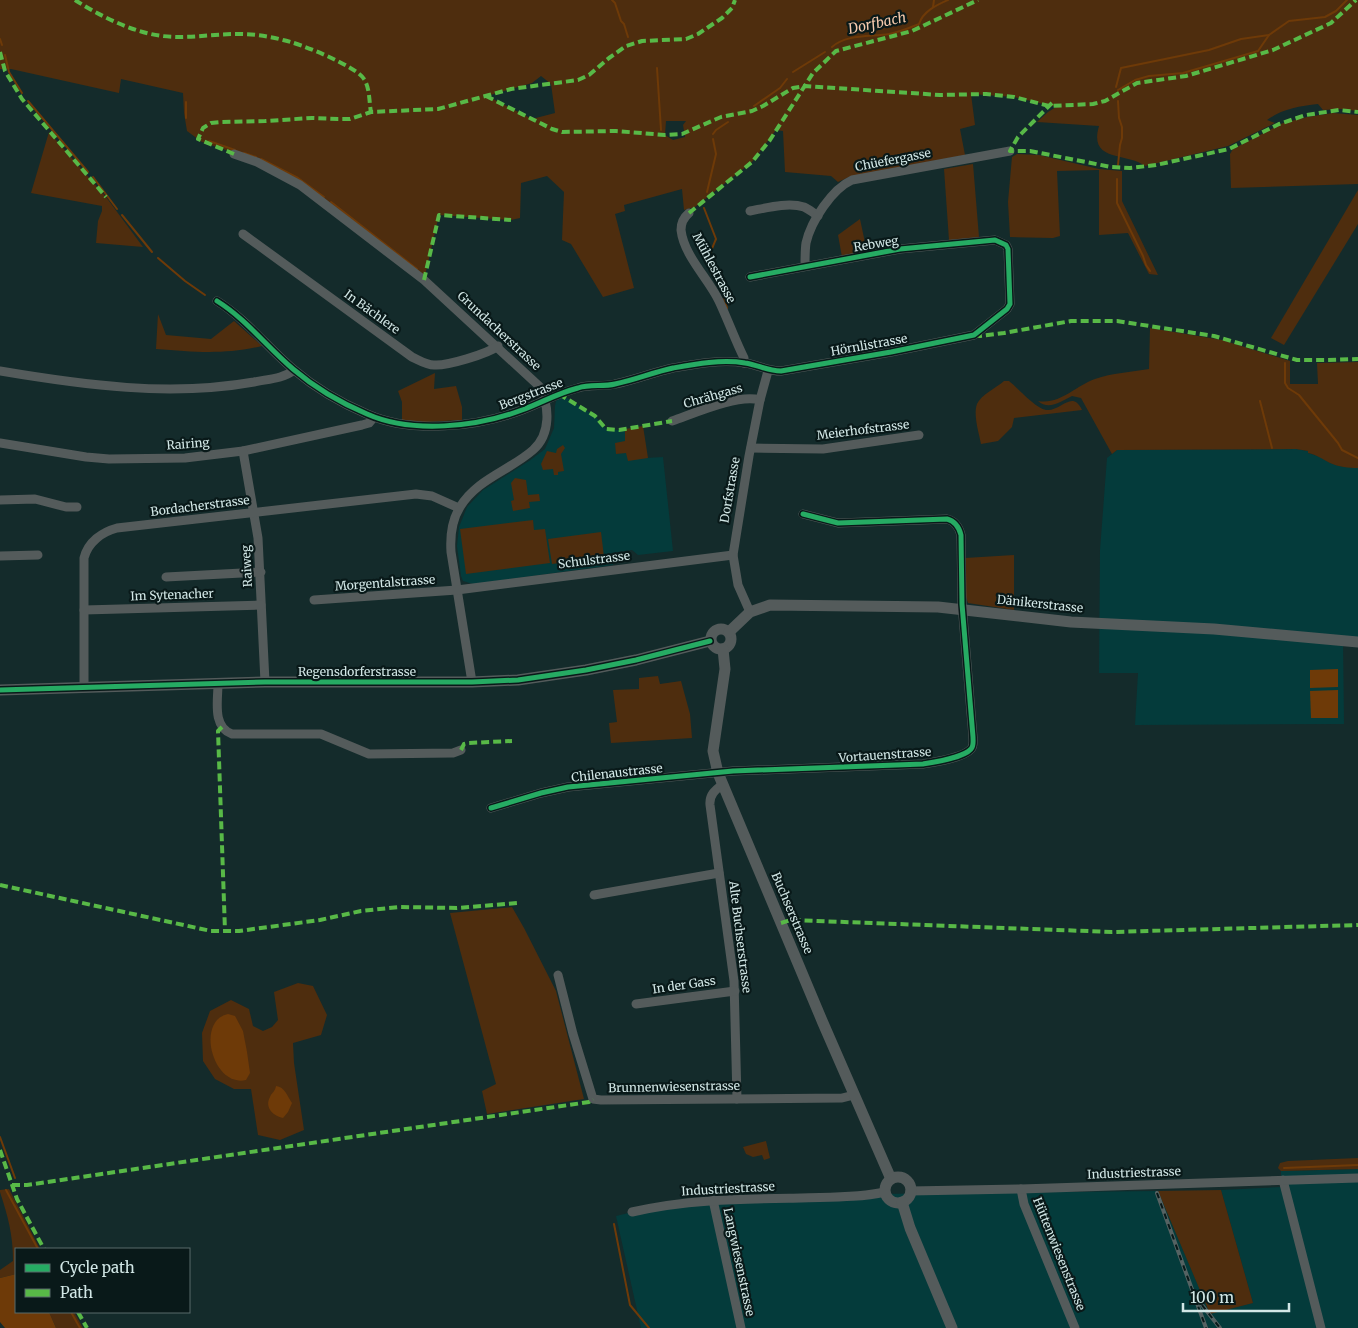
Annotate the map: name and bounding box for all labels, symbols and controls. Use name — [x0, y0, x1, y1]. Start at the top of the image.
water label: Dorfbach — [845, 8, 908, 38]
street label: Chüefergasse — [854, 145, 932, 174]
street label: Mühlestrasse — [690, 230, 739, 305]
street label: Rebweg — [852, 232, 900, 254]
street label: In Bächlere — [342, 286, 403, 337]
street label: Grundacherstrasse — [454, 288, 544, 373]
street label: Hörnlistrasse — [829, 330, 909, 359]
street label: Bergstrasse — [497, 374, 565, 413]
street label: Chrähgass — [682, 380, 744, 411]
street label: Meierhofstrasse — [816, 416, 910, 443]
street label: Rairing — [166, 434, 211, 452]
street label: Dorfstrasse — [716, 456, 743, 524]
street label: Bordacherstrasse — [149, 492, 250, 519]
street label: Raiweg — [238, 544, 255, 588]
street label: Schulstrasse — [557, 548, 631, 571]
street label: Morgentalstrasse — [334, 572, 436, 593]
street label: Im Sytenacher — [130, 586, 215, 603]
street label: Dänikerstrasse — [996, 592, 1084, 615]
street label: Regensdorferstrasse — [298, 664, 416, 679]
street label: Vortauenstrasse — [837, 744, 932, 765]
street label: Chilenaustrasse — [571, 760, 663, 785]
street label: Buchserstrasse — [769, 870, 816, 956]
street label: Alte Buchserstrasse — [726, 879, 755, 994]
street label: In der Gass — [651, 973, 717, 996]
street label: Brunnenwiesenstrasse — [608, 1078, 740, 1095]
street label: Industriestrasse — [1087, 1163, 1181, 1182]
street label: Industriestrasse — [681, 1179, 775, 1198]
street label: Hüttenwiesenstrasse — [1030, 1195, 1089, 1313]
street label: Langwiesenstrasse — [721, 1206, 758, 1318]
legend — [15, 1248, 190, 1313]
text: Cycle path — [60, 1258, 135, 1277]
scale bar — [1183, 1280, 1289, 1312]
text: Path — [60, 1283, 93, 1302]
text: 100 m — [1190, 1288, 1234, 1307]

